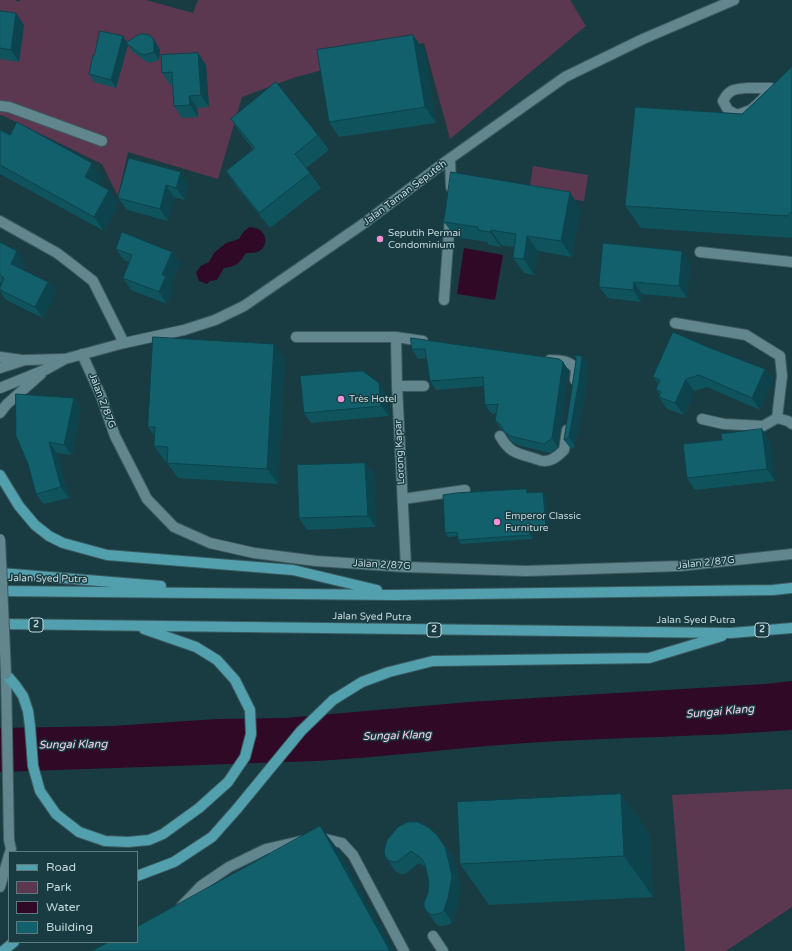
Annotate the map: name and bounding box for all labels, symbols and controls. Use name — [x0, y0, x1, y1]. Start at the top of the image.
street label: Jalan Taman Seputeh — [361, 158, 449, 228]
place label: Seputih Permai Condominium — [388, 227, 461, 250]
marker: Seputih Permai Condominium — [375, 234, 385, 244]
street label: Jalan 2/87G — [86, 372, 118, 430]
place label: Très Hotel — [349, 393, 397, 405]
marker: Très Hotel — [336, 394, 346, 404]
street label: Lorong Kapar — [392, 419, 408, 485]
place label: Emperor Classic Furniture — [505, 510, 581, 534]
marker: Emperor Classic Furniture — [492, 517, 502, 527]
street label: Jalan 2/87G — [677, 554, 735, 572]
street label: Jalan 2/87G — [353, 557, 411, 573]
street label: Jalan Syed Putra — [9, 572, 87, 586]
street label: Jalan Syed Putra — [333, 610, 411, 624]
street label: Jalan Syed Putra — [657, 614, 735, 626]
road number: 2 — [29, 618, 43, 632]
road number: 2 — [427, 623, 441, 637]
road number: 2 — [755, 623, 769, 637]
water label: Sungai Klang — [685, 702, 755, 722]
water label: Sungai Klang — [362, 728, 432, 744]
water label: Sungai Klang — [39, 738, 107, 752]
legend — [8, 851, 138, 943]
text: Road — [46, 860, 76, 874]
text: Park — [46, 880, 72, 894]
text: Water — [46, 900, 80, 914]
text: Building — [46, 920, 93, 934]

